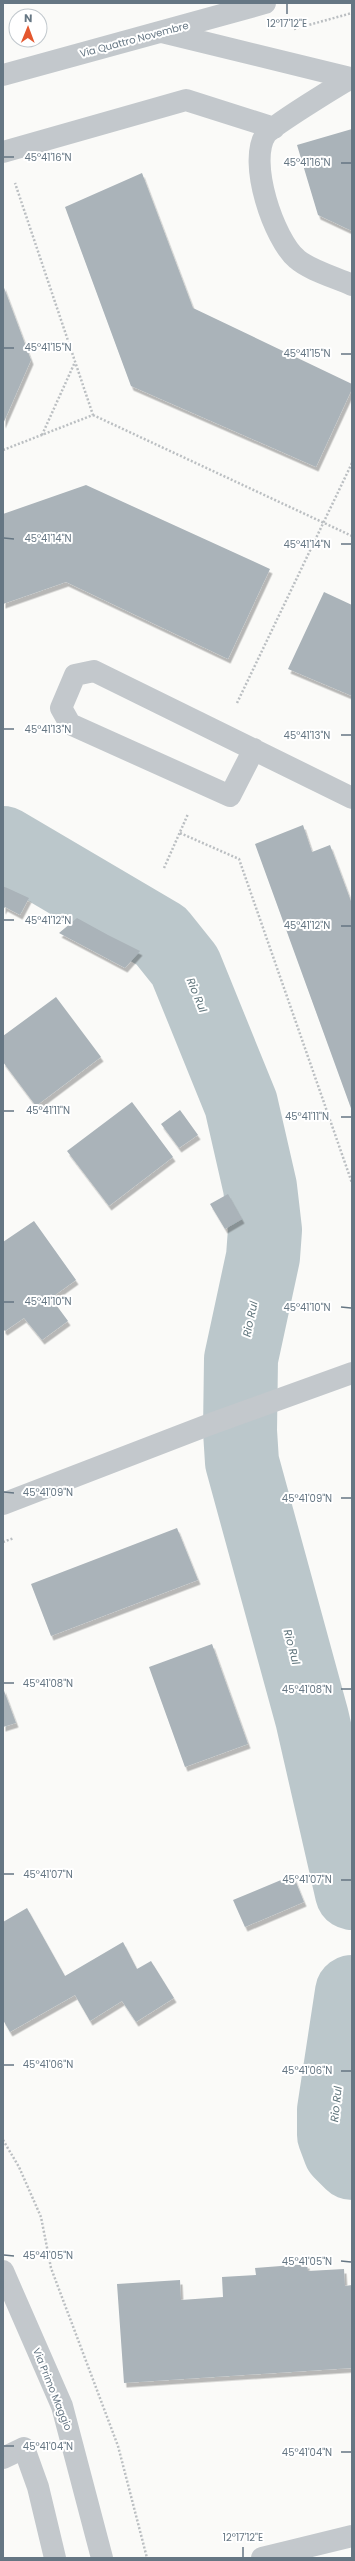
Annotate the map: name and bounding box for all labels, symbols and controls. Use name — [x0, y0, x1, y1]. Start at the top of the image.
north arrow — [8, 8, 48, 48]
text: N — [24, 10, 32, 26]
text: 12°17'12"E — [267, 16, 307, 31]
street label: Via Quattro Novembre — [78, 18, 190, 61]
text: 45°41'16"N — [24, 150, 72, 165]
text: 45°41'16"N — [283, 155, 331, 170]
text: 45°41'15"N — [24, 340, 72, 355]
text: 45°41'15"N — [283, 346, 331, 361]
text: 45°41'14"N — [24, 531, 72, 546]
text: 45°41'14"N — [283, 537, 331, 552]
text: 45°41'13"N — [25, 722, 71, 737]
text: 45°41'13"N — [284, 728, 330, 743]
text: 45°41'12"N — [25, 913, 71, 928]
text: 45°41'12"N — [284, 918, 330, 933]
water label: Rio Rul — [183, 975, 211, 1015]
text: 45°41'11"N — [26, 1103, 70, 1118]
text: 45°41'11"N — [285, 1109, 329, 1124]
text: 45°41'10"N — [24, 1294, 72, 1309]
water label: Rio Rul — [238, 1299, 262, 1338]
text: 45°41'10"N — [283, 1300, 331, 1315]
text: 45°41'09"N — [23, 1485, 73, 1500]
text: 45°41'09"N — [282, 1491, 332, 1506]
water label: Rio Rul — [280, 1627, 304, 1667]
text: 45°41'08"N — [23, 1676, 73, 1691]
text: 45°41'08"N — [282, 1682, 332, 1697]
text: 45°41'07"N — [23, 1867, 73, 1882]
text: 45°41'07"N — [282, 1872, 332, 1887]
text: 45°41'06"N — [23, 2057, 73, 2072]
text: 45°41'06"N — [282, 2063, 332, 2078]
water label: Rio Rul — [326, 2085, 346, 2123]
text: 45°41'05"N — [23, 2248, 73, 2263]
text: 45°41'05"N — [282, 2254, 332, 2269]
street label: Via Primo Maggio — [29, 2346, 76, 2433]
text: 45°41'04"N — [23, 2439, 73, 2454]
text: 45°41'04"N — [282, 2445, 332, 2460]
text: 12°17'12"E — [223, 2530, 263, 2545]

